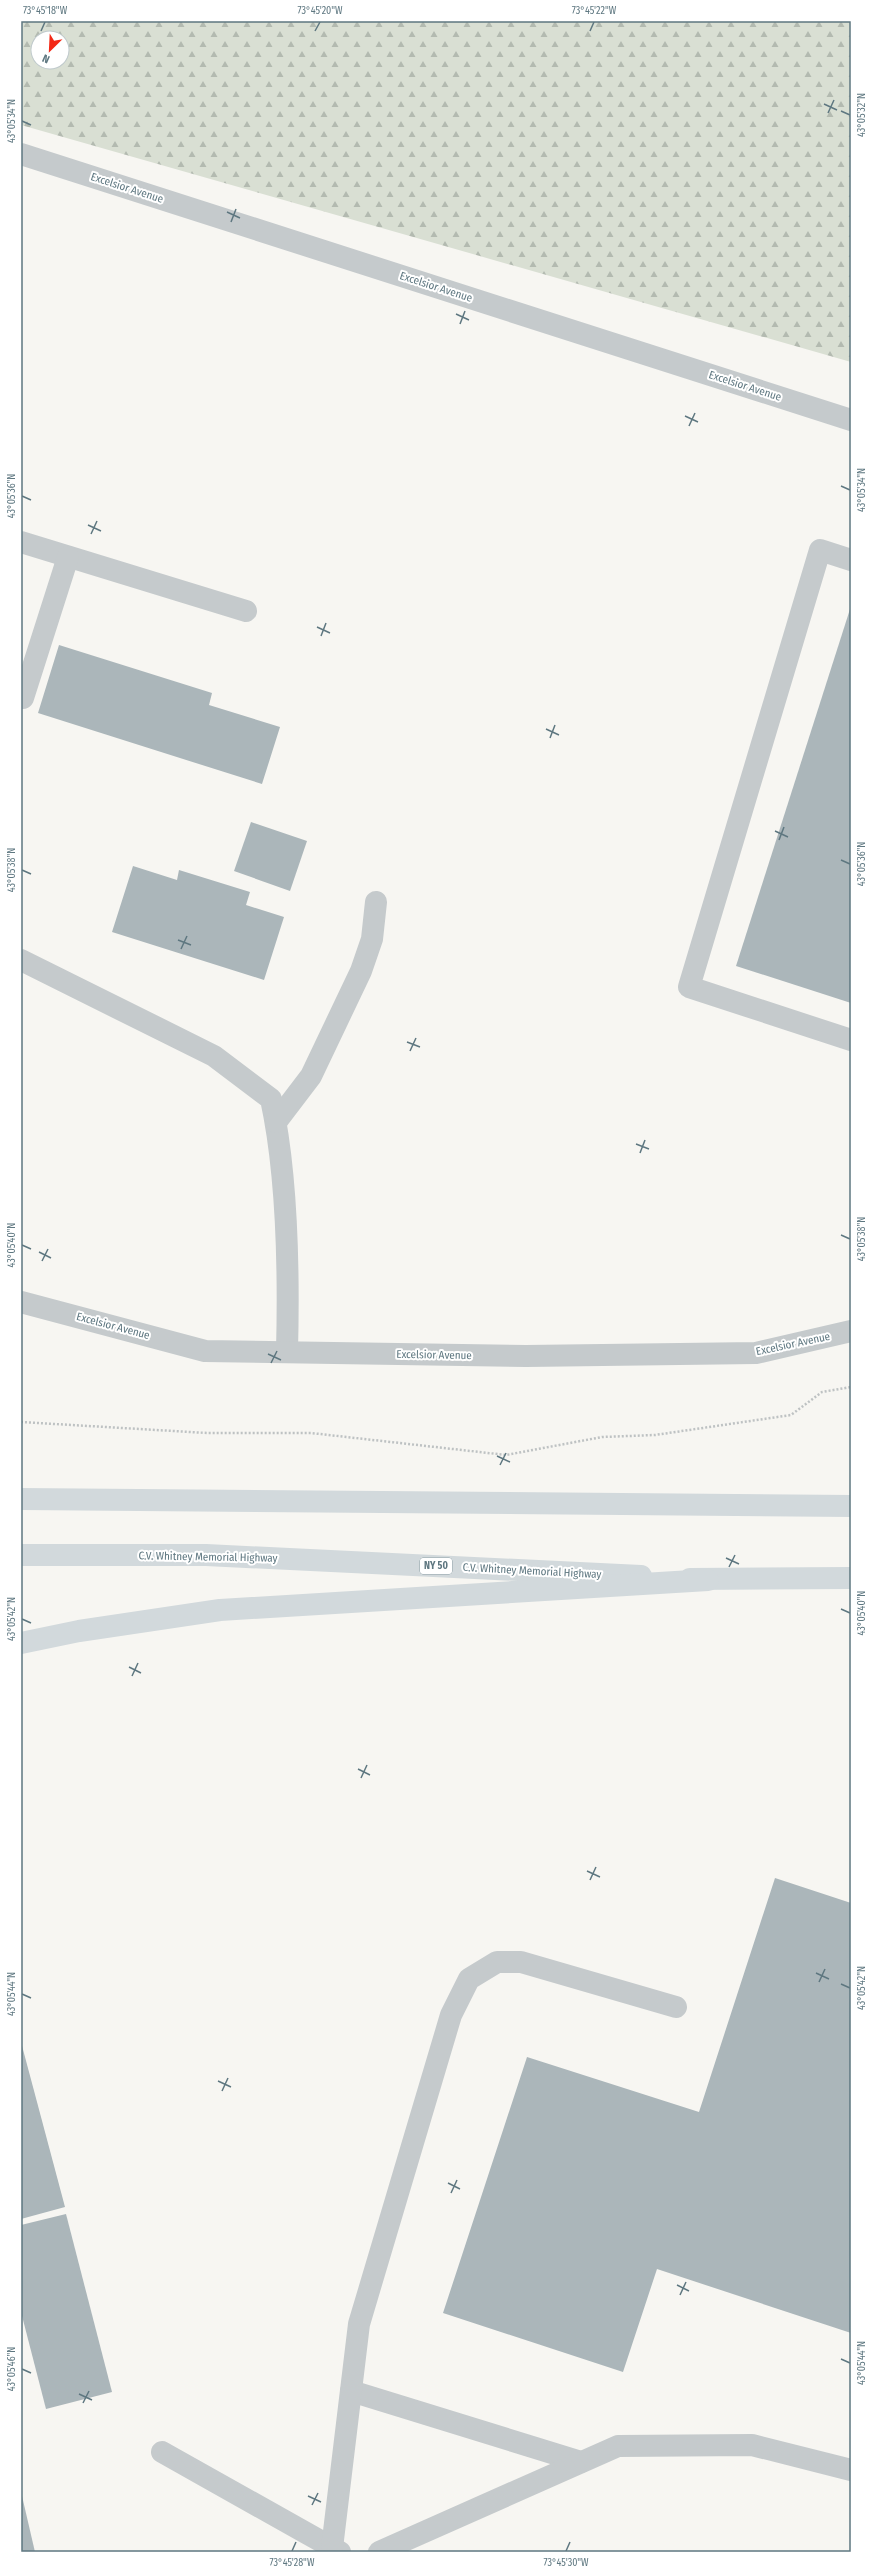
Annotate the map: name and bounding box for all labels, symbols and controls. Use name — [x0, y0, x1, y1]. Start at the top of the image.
text: 73°45'18"W — [23, 5, 68, 17]
text: 73°45'20"W — [297, 5, 343, 17]
text: 73°45'22"W — [572, 5, 617, 17]
north arrow — [30, 30, 70, 70]
text: N — [40, 51, 52, 66]
text: 43°05'32"N — [856, 93, 868, 137]
text: 43°05'34"N — [6, 99, 18, 143]
street label: Excelsior Avenue — [89, 170, 165, 206]
street label: Excelsior Avenue — [398, 269, 474, 305]
street label: Excelsior Avenue — [707, 368, 783, 404]
text: 43°05'34"N — [856, 468, 868, 512]
text: 43°05'36"N — [6, 474, 18, 518]
text: 43°05'36"N — [856, 842, 868, 886]
text: 43°05'38"N — [6, 848, 18, 892]
text: 43°05'38"N — [856, 1217, 868, 1261]
text: 43°05'40"N — [6, 1223, 18, 1267]
street label: Excelsior Avenue — [75, 1310, 151, 1342]
street label: Excelsior Avenue — [755, 1330, 831, 1358]
street label: Excelsior Avenue — [396, 1348, 472, 1362]
street label: C.V. Whitney Memorial Highway — [138, 1549, 278, 1565]
road number: NY 50 — [420, 1558, 452, 1574]
street label: C.V. Whitney Memorial Highway — [462, 1561, 602, 1581]
text: 43°05'40"N — [856, 1591, 868, 1635]
text: 43°05'42"N — [6, 1597, 18, 1641]
text: 43°05'42"N — [856, 1966, 868, 2010]
text: 43°05'44"N — [6, 1972, 18, 2016]
text: 43°05'44"N — [856, 2341, 868, 2385]
text: 43°05'46"N — [6, 2347, 18, 2391]
text: 73°45'28"W — [270, 2557, 315, 2569]
text: 73°45'30"W — [543, 2557, 589, 2569]

